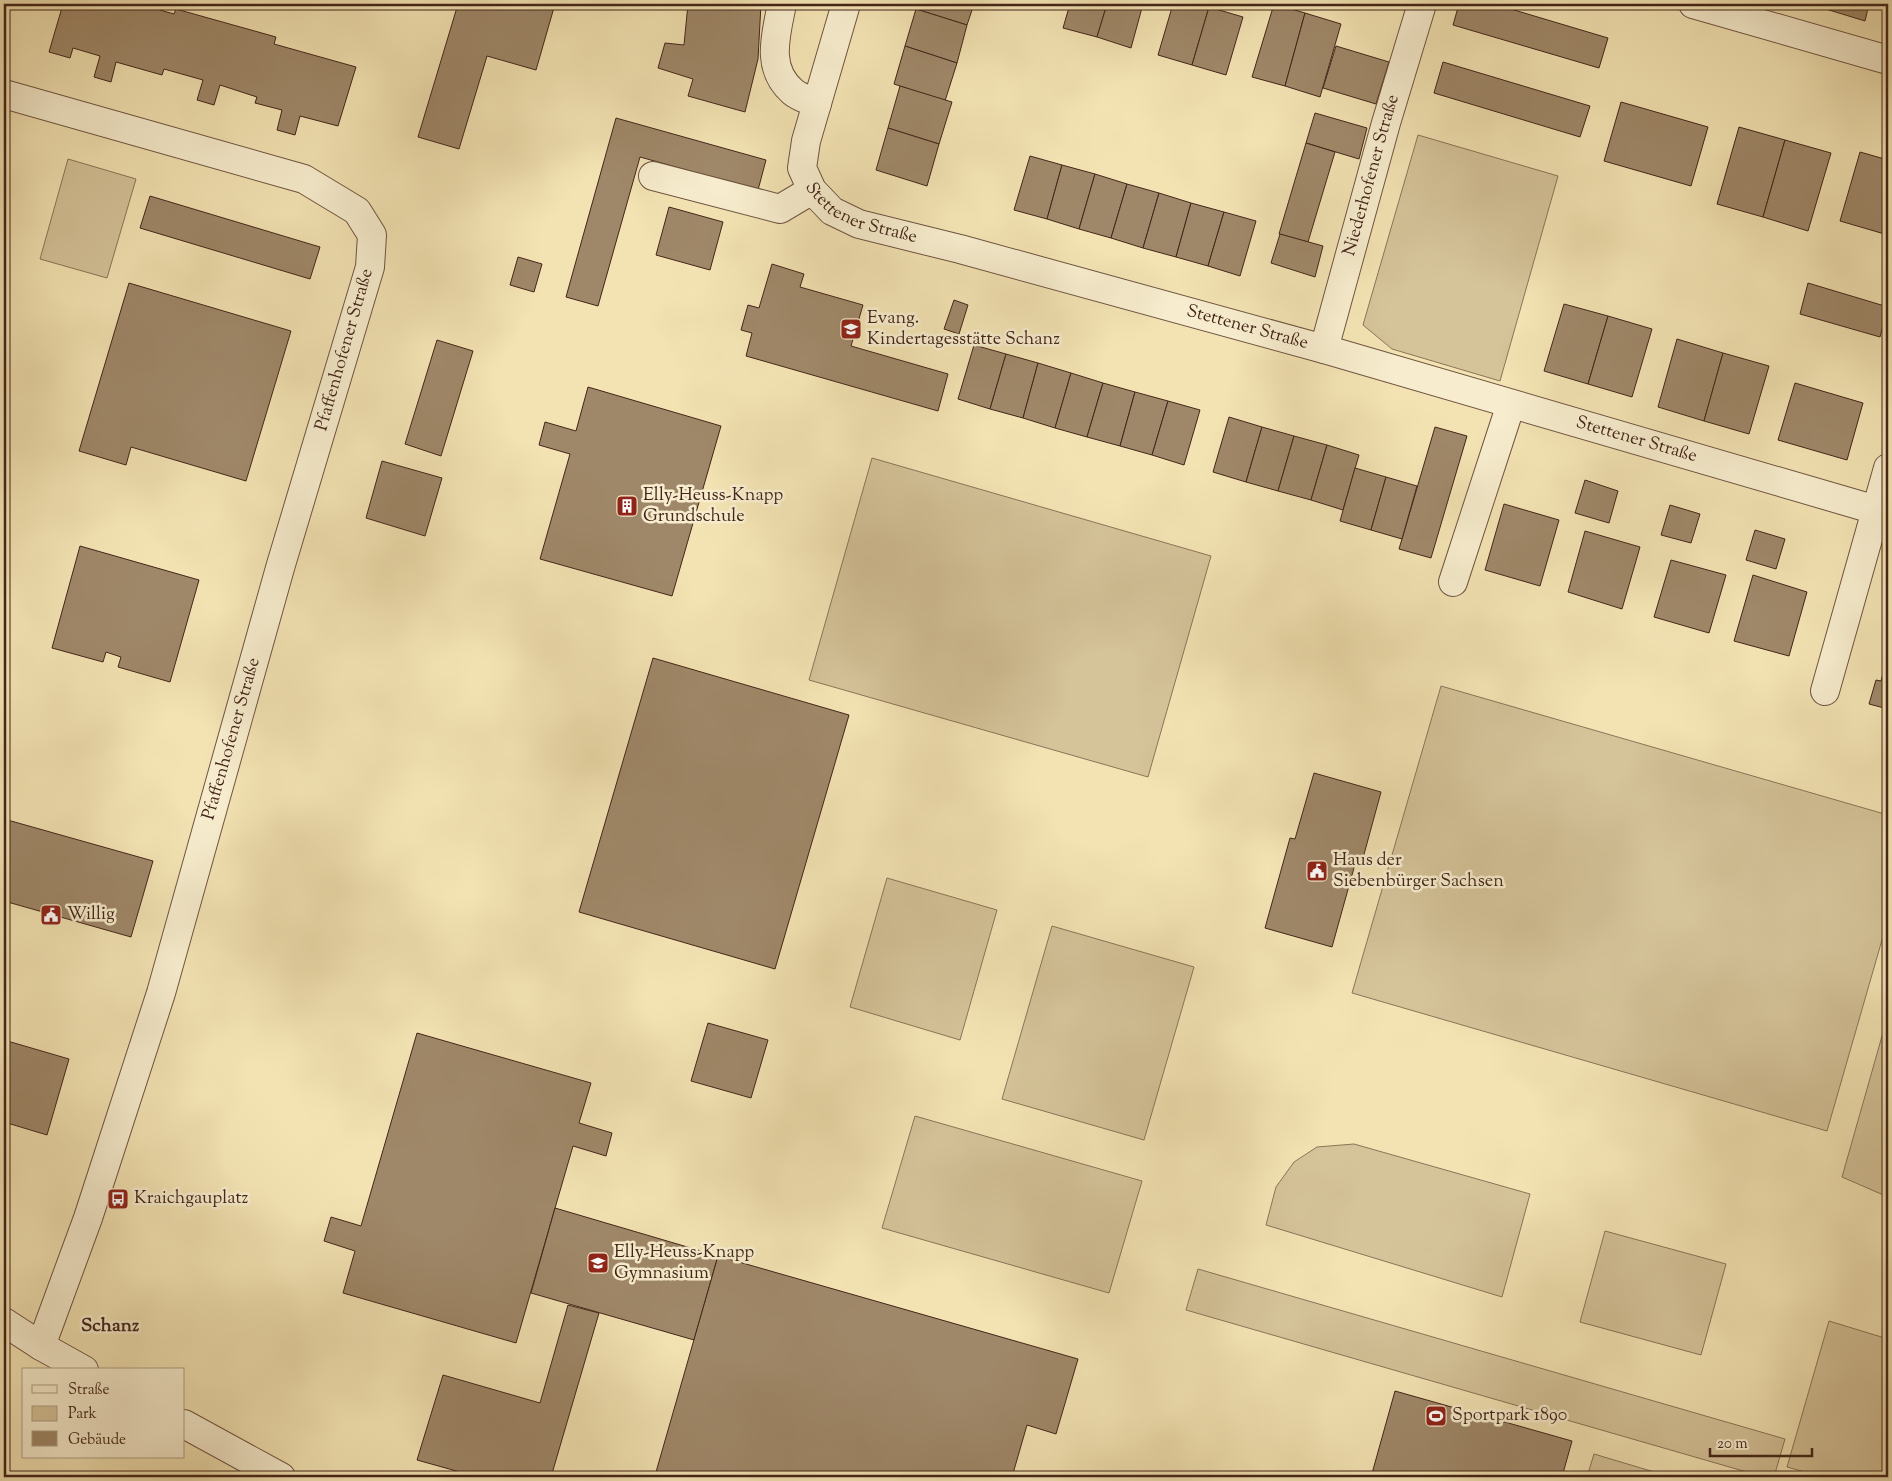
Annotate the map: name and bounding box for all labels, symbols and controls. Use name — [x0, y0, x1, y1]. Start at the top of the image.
street label: Niederhofener Straße — [1337, 92, 1407, 259]
street label: Stettener Straße — [797, 178, 920, 251]
street label: Pfaffenhofener Straße — [309, 266, 381, 434]
street label: Stettener Straße — [1183, 299, 1311, 357]
place label: Evang. Kindertagesstätte Schanz — [867, 306, 1060, 353]
school or university icon: Evang. Kindertagesstätte Schanz — [839, 317, 863, 341]
street label: Stettener Straße — [1573, 410, 1700, 470]
place label: Elly-Heuss-Knapp Grundschule — [643, 483, 783, 530]
building icon: Elly-Heuss-Knapp Grundschule — [615, 494, 639, 518]
street label: Pfaffenhofener Straße — [196, 655, 268, 823]
place label: Haus der Siebenbürger Sachsen — [1333, 848, 1504, 895]
public building icon: Haus der Siebenbürger Sachsen — [1305, 859, 1329, 883]
place label: Willig — [67, 902, 115, 928]
public building icon: Willig — [39, 903, 63, 927]
place label: Kraichgauplatz — [134, 1186, 249, 1212]
bus stop icon: Kraichgauplatz — [106, 1187, 130, 1211]
place label: Elly-Heuss-Knapp Gymnasium — [614, 1240, 754, 1287]
school or university icon: Elly-Heuss-Knapp Gymnasium — [586, 1251, 610, 1275]
district label: Schanz — [81, 1313, 139, 1340]
legend — [22, 1368, 185, 1458]
text: Straße — [68, 1380, 110, 1401]
place label: Sportpark 1890 — [1452, 1403, 1567, 1429]
text: Park — [68, 1404, 97, 1425]
sports icon: Sportpark 1890 — [1424, 1404, 1448, 1428]
scale bar — [1710, 1426, 1812, 1458]
text: Gebäude — [68, 1430, 126, 1451]
text: 20 m — [1717, 1434, 1748, 1455]

